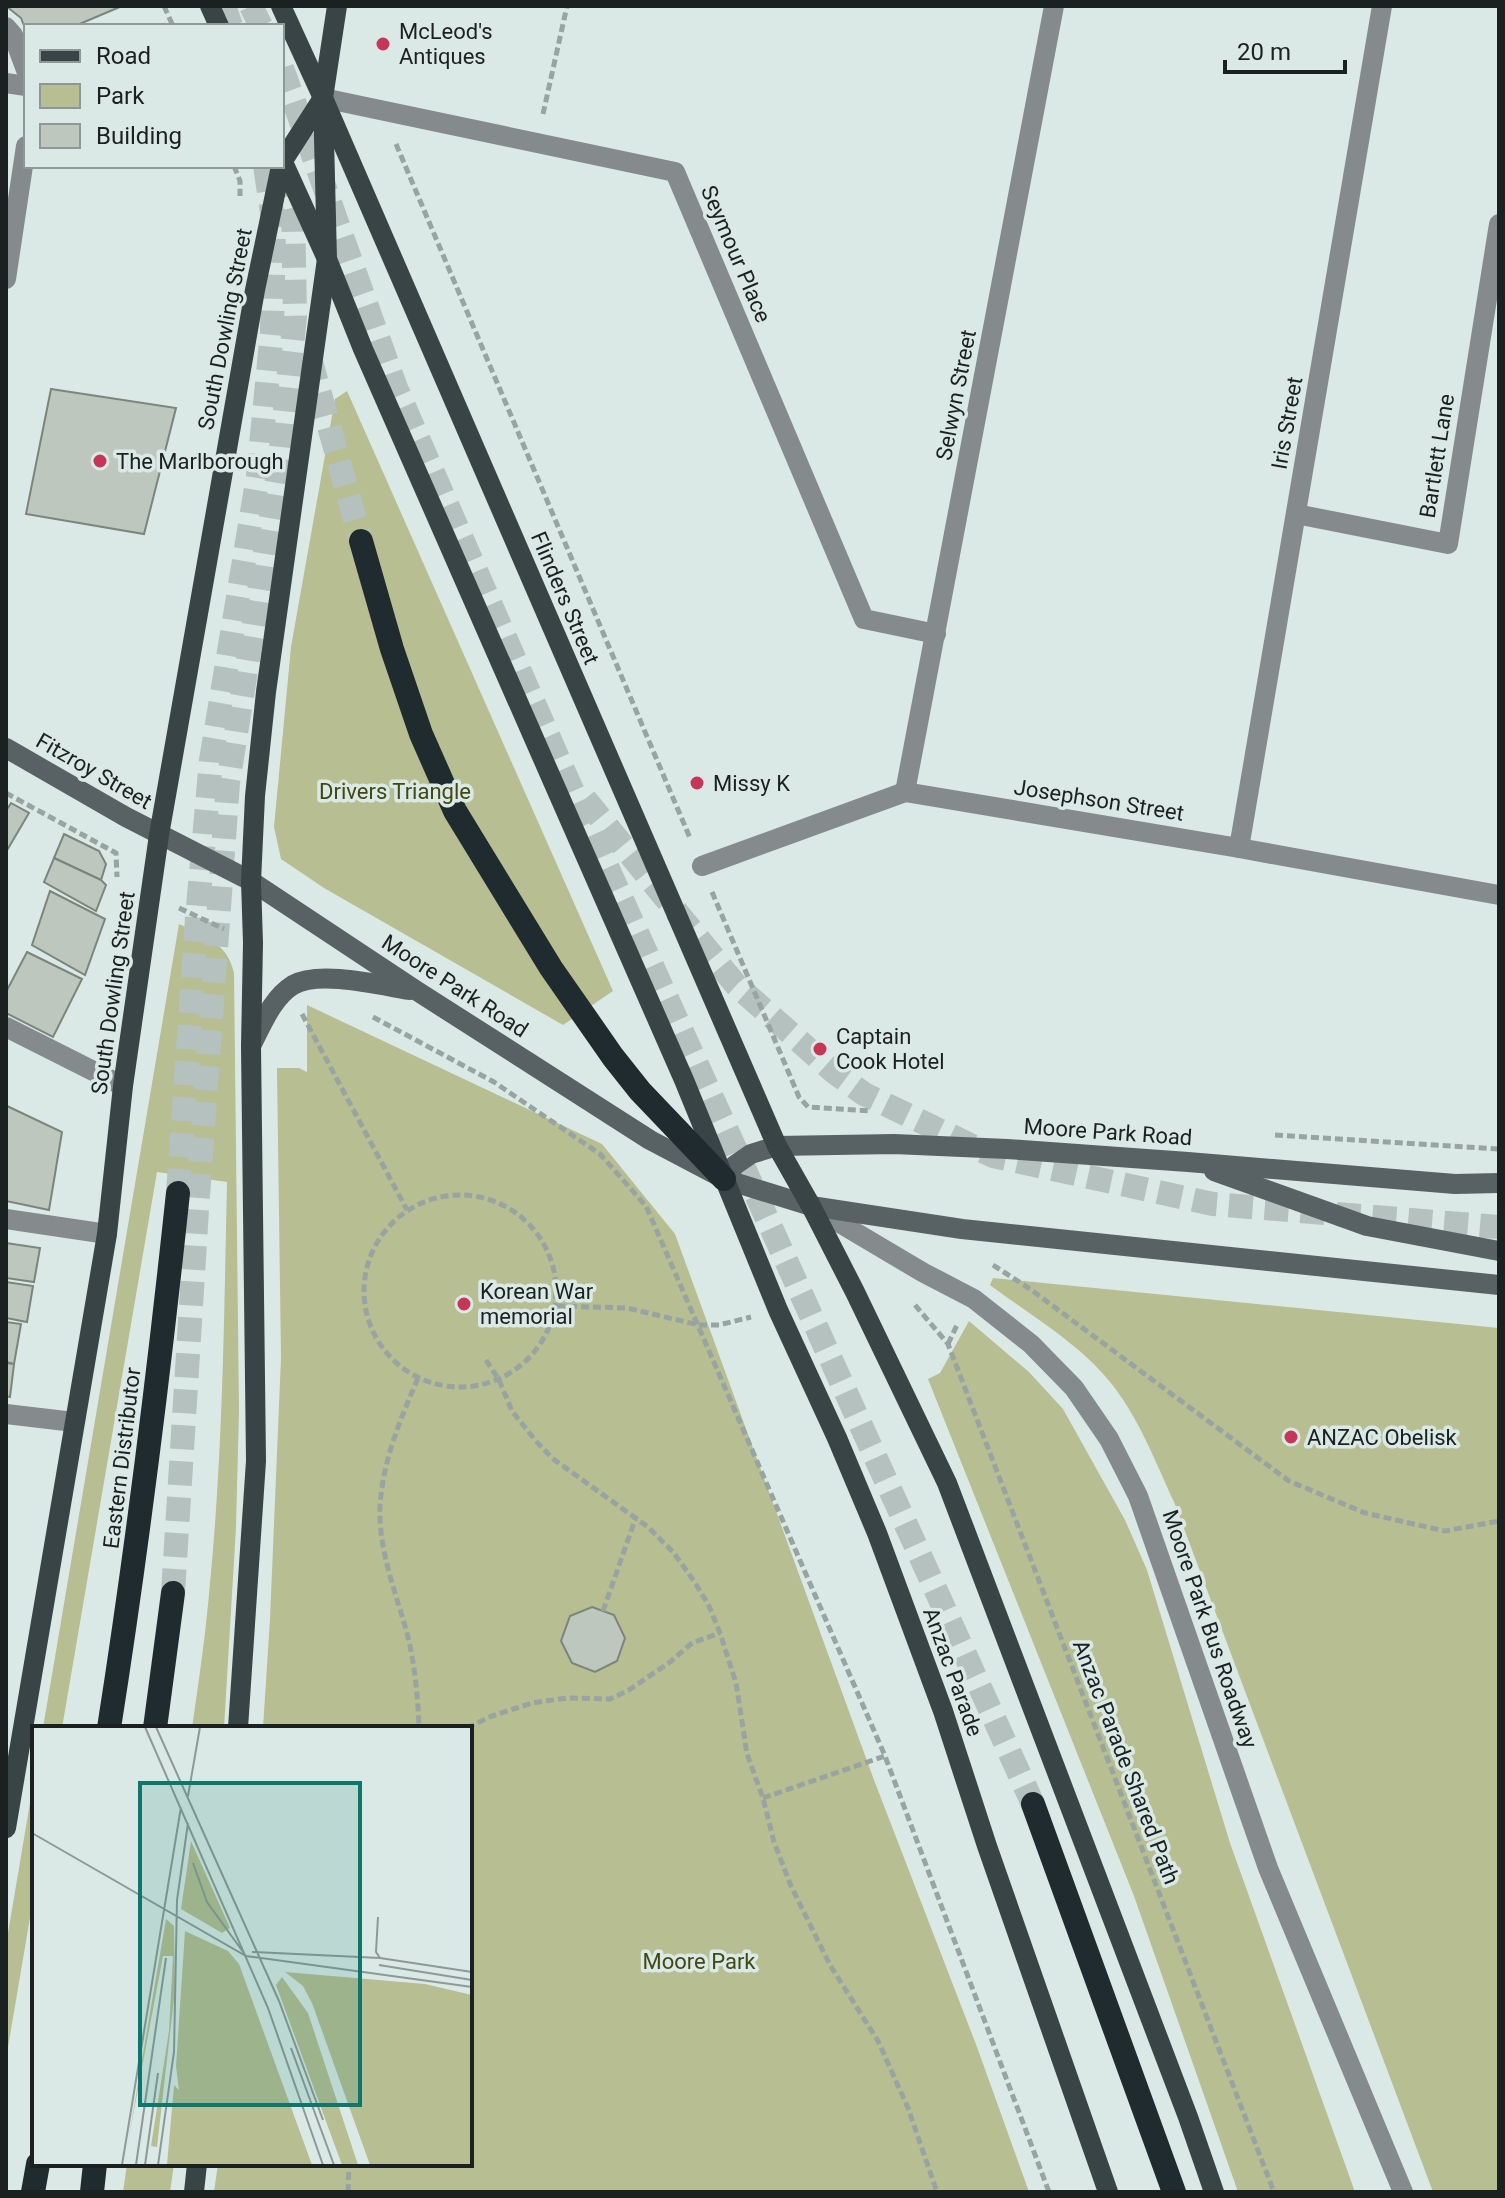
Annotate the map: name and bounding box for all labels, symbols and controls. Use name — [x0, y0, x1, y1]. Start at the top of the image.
place label: McLeod's Antiques — [399, 19, 493, 69]
legend — [24, 24, 284, 168]
scale bar — [1225, 24, 1345, 74]
marker: McLeod's Antiques — [374, 35, 392, 53]
text: 20 m — [1237, 38, 1291, 66]
text: Road — [96, 42, 151, 70]
text: Park — [96, 82, 145, 110]
text: Building — [96, 122, 182, 150]
street label: Seymour Place — [696, 182, 776, 326]
street label: South Dowling Street — [193, 226, 257, 432]
street label: Selwyn Street — [931, 327, 981, 463]
street label: Iris Street — [1267, 375, 1307, 471]
street label: Bartlett Lane — [1415, 392, 1459, 520]
place label: The Marlborough — [116, 449, 284, 474]
marker: The Marlborough — [91, 452, 109, 470]
street label: Flinders Street — [526, 528, 604, 668]
street label: Fitzroy Street — [32, 728, 156, 814]
place label: Missy K — [713, 771, 790, 796]
marker: Missy K — [688, 774, 706, 792]
street label: Josephson Street — [1012, 774, 1186, 826]
park label: Drivers Triangle — [319, 779, 471, 804]
street label: South Dowling Street — [86, 890, 140, 1096]
street label: Moore Park Road — [377, 930, 533, 1042]
place label: Captain Cook Hotel — [836, 1024, 944, 1074]
marker: Captain Cook Hotel — [811, 1040, 829, 1058]
street label: Moore Park Road — [1023, 1114, 1193, 1150]
place label: Korean War memorial — [480, 1279, 594, 1329]
marker: Korean War memorial — [455, 1295, 473, 1313]
street label: Eastern Distributor — [98, 1365, 146, 1550]
place label: ANZAC Obelisk — [1307, 1425, 1458, 1450]
marker: ANZAC Obelisk — [1282, 1428, 1300, 1446]
street label: Moore Park Bus Roadway — [1157, 1507, 1263, 1752]
street label: Anzac Parade — [918, 1604, 988, 1740]
street label: Anzac Parade Shared Path — [1068, 1636, 1184, 1888]
inset map — [32, 1726, 472, 2166]
park label: Moore Park — [642, 1949, 756, 1974]

